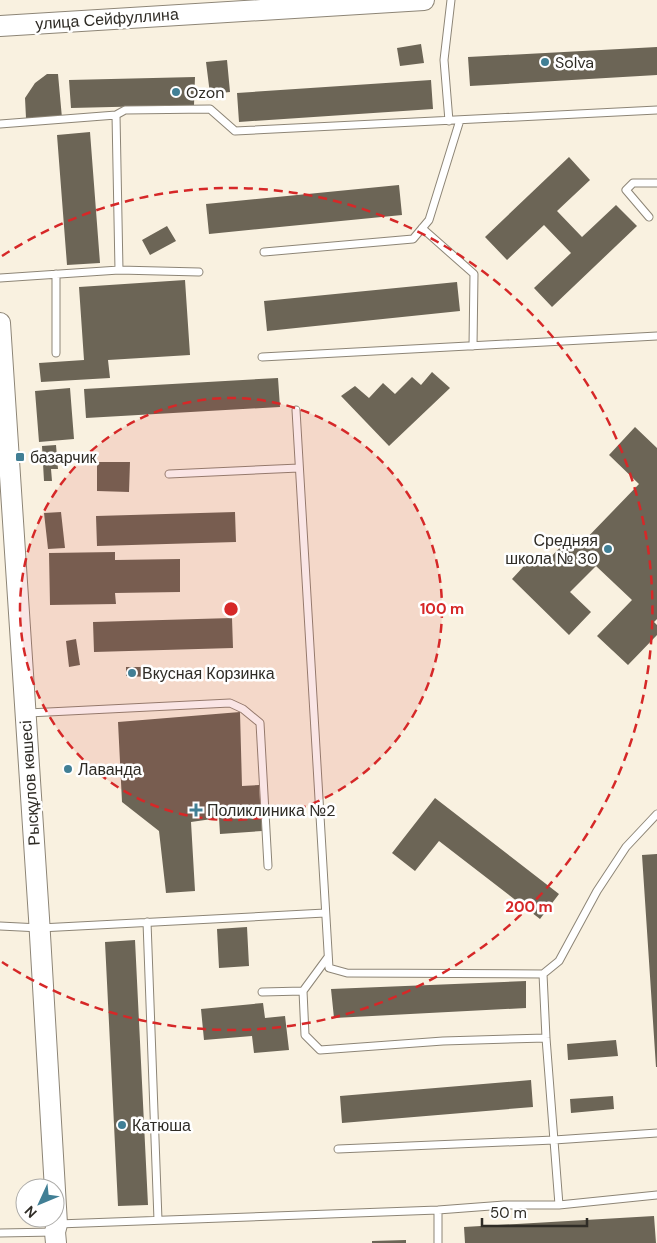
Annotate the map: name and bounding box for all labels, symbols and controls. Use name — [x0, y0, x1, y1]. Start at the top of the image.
street label: улица Сейфуллина — [35, 4, 179, 34]
place label: Solva — [555, 52, 594, 73]
marker: Solva — [539, 56, 551, 68]
place label: Ozon — [186, 82, 224, 103]
marker: Ozon — [170, 86, 182, 98]
place label: базарчик — [30, 447, 98, 468]
marker: базарчик — [14, 451, 26, 463]
place label: Средняя школа № 30 — [505, 530, 598, 569]
marker: Средняя школа № 30 — [602, 543, 614, 555]
text: 100 m — [420, 599, 464, 619]
centre of rings — [222, 600, 240, 618]
place label: Вкусная Корзинка — [142, 663, 275, 684]
marker: Вкусная Корзинка — [126, 667, 138, 679]
street label: Рысқұлов көшесі — [15, 720, 45, 846]
place label: Лаванда — [78, 759, 142, 780]
marker: Лаванда — [62, 763, 74, 775]
place label: Поликлиника №2 — [207, 800, 335, 821]
marker: Поликлиника №2 — [189, 803, 203, 817]
text: 200 m — [505, 897, 553, 917]
place label: Катюша — [132, 1115, 191, 1136]
marker: Катюша — [116, 1119, 128, 1131]
north arrow — [15, 1178, 65, 1228]
scale bar — [482, 1196, 587, 1228]
text: N — [21, 1202, 41, 1222]
text: 50 m — [490, 1203, 527, 1223]

